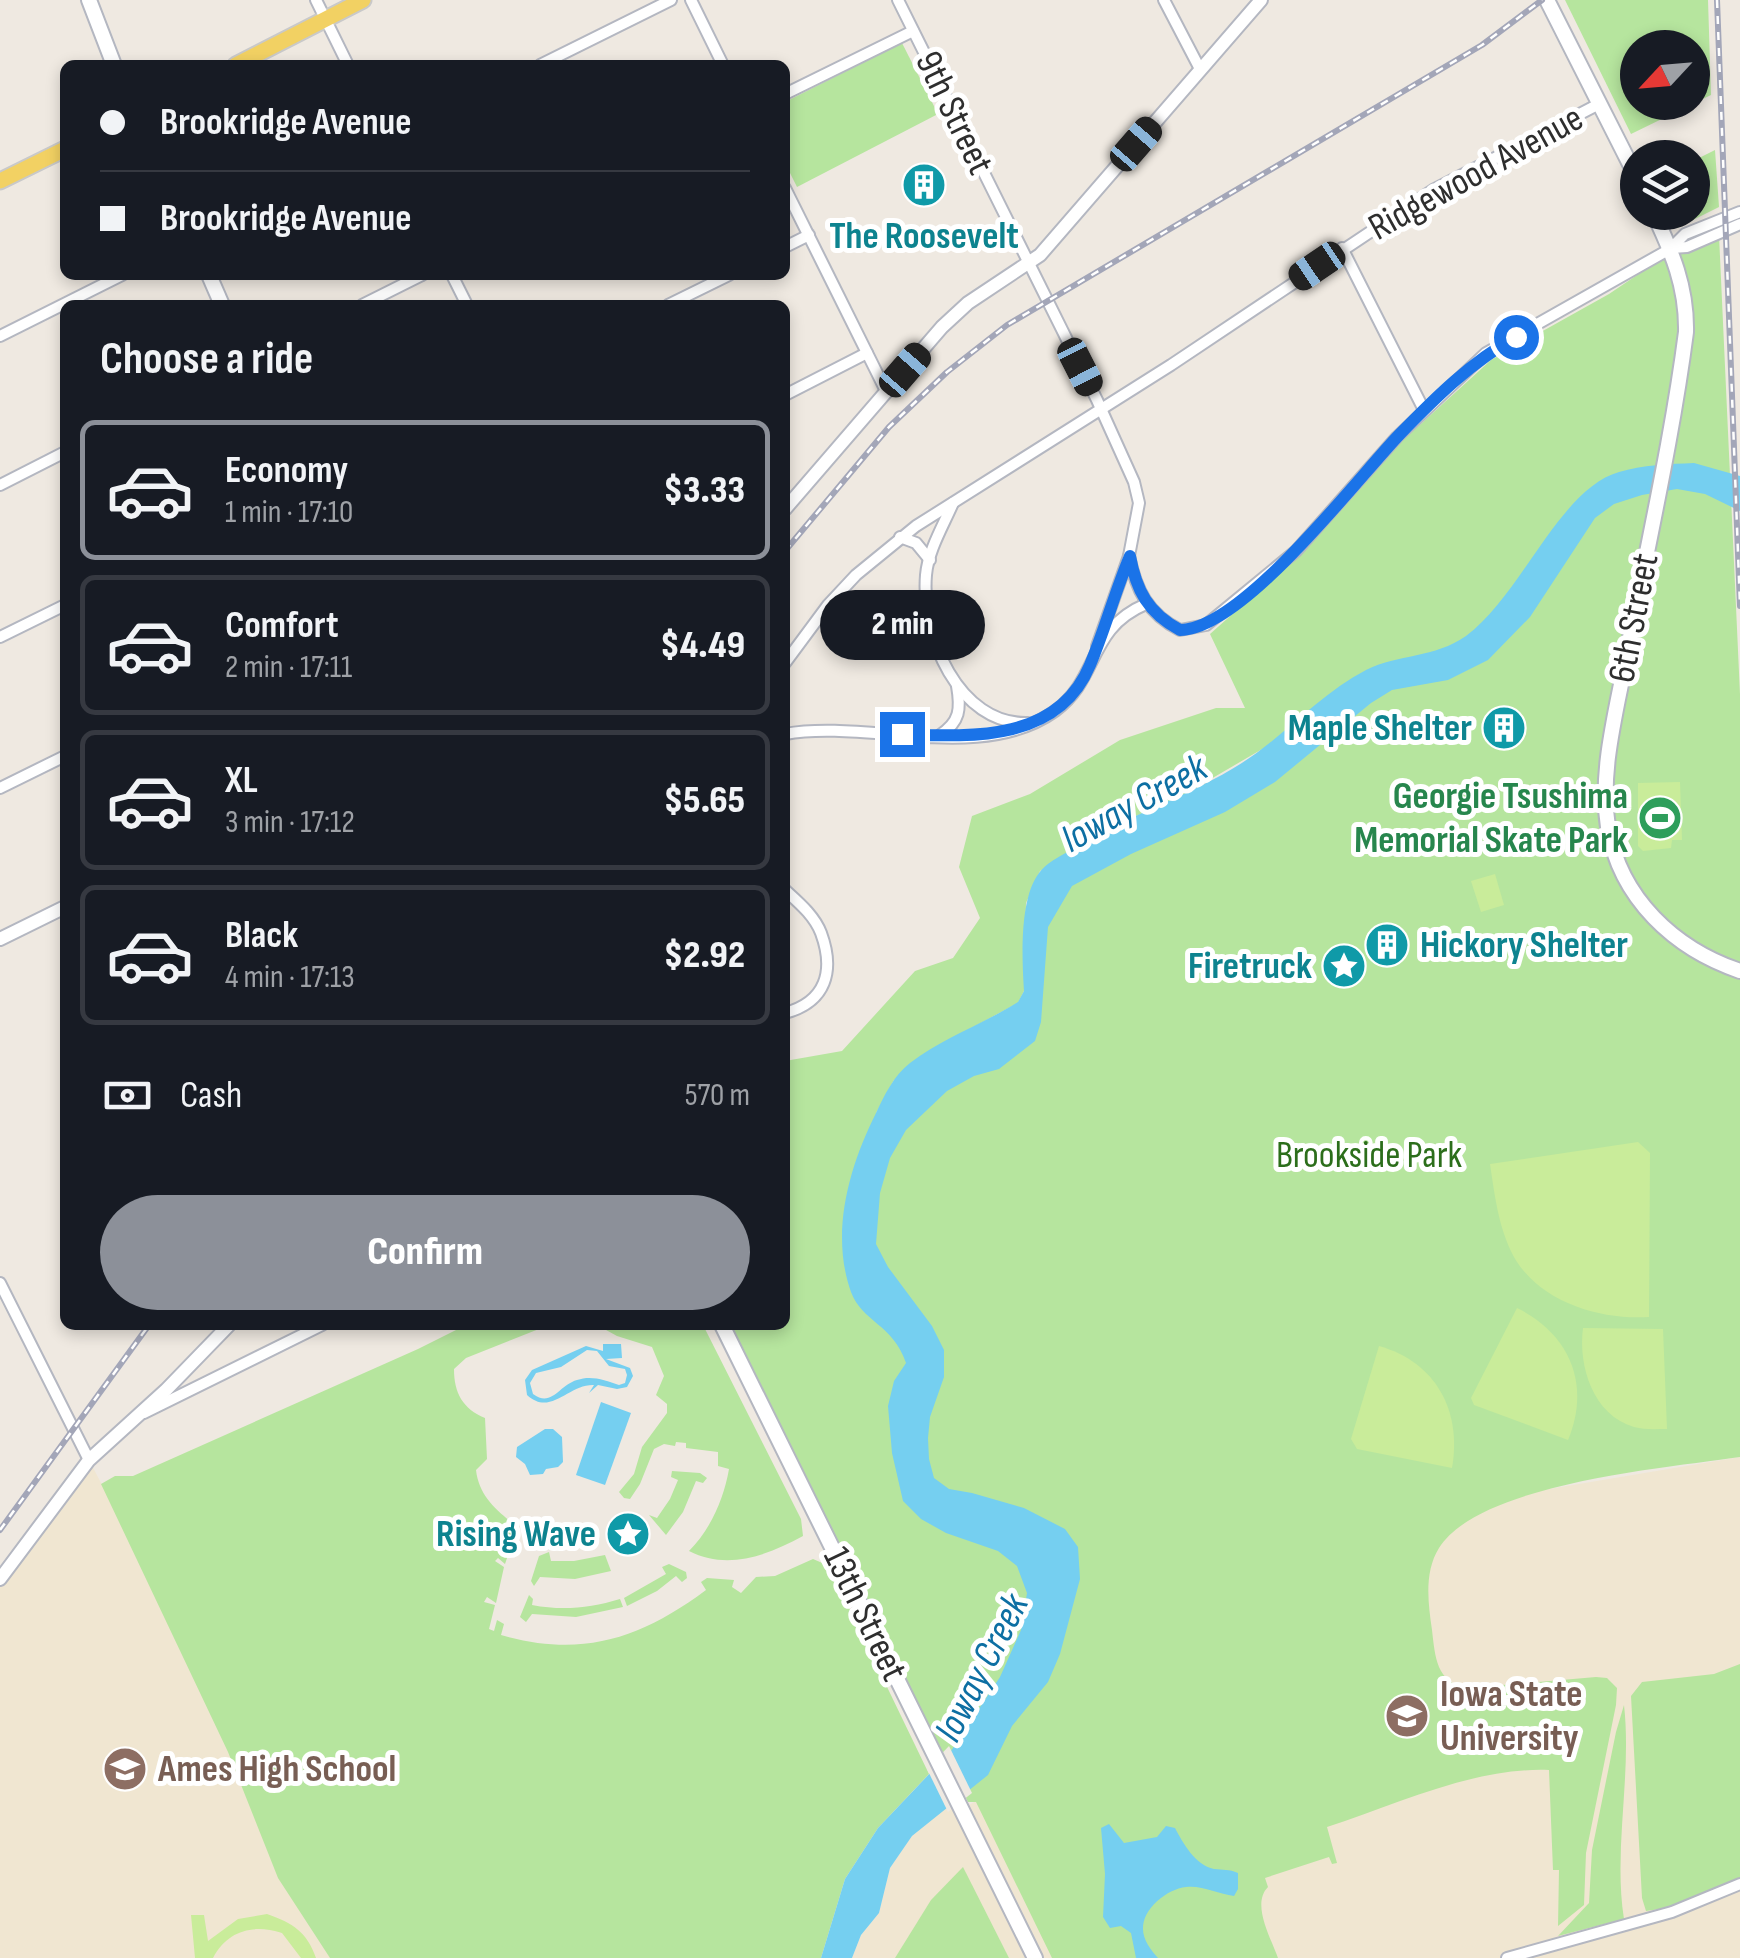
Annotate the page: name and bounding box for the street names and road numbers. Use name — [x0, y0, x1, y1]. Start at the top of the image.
street label: 9th Street — [905, 44, 1003, 182]
street label: Ridgewood Avenue — [1361, 96, 1591, 250]
street label: 6th Street — [1599, 550, 1669, 686]
street label: 13th Street — [813, 1540, 917, 1688]

